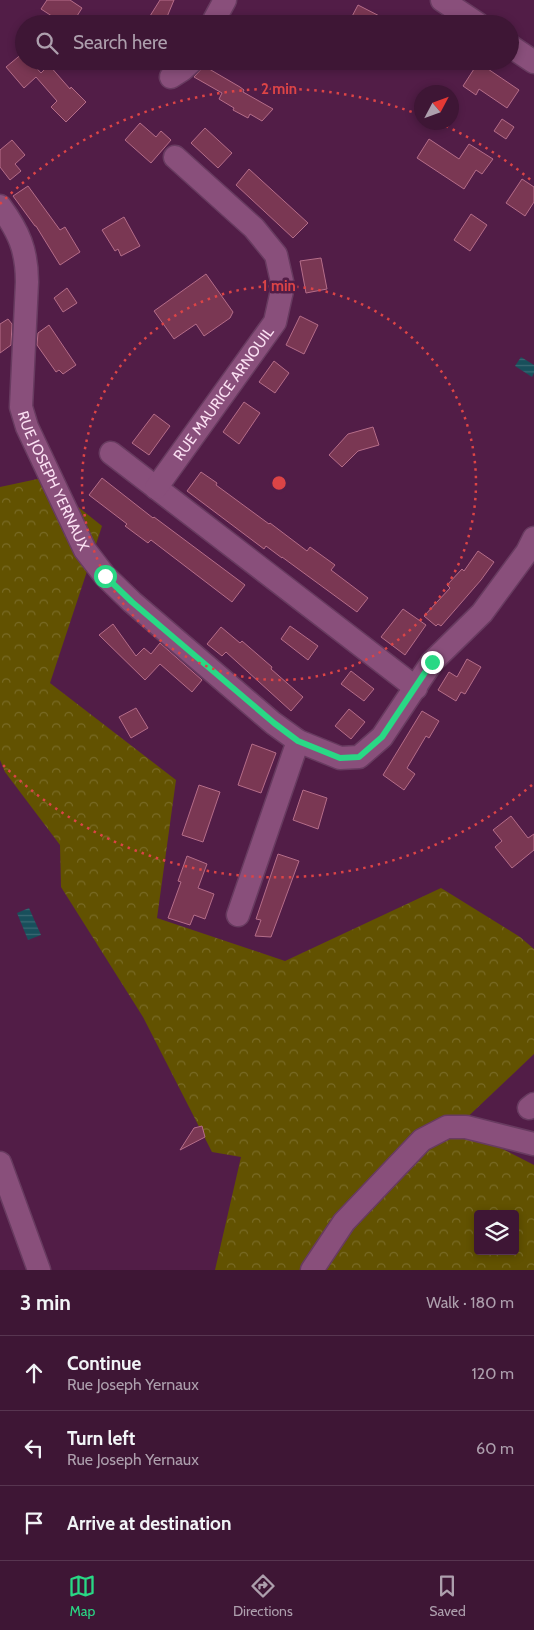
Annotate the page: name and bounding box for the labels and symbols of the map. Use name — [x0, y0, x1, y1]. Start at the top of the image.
text: 2 min — [261, 80, 297, 98]
north arrow — [414, 85, 459, 130]
text: 1 min — [262, 277, 296, 295]
street label: RUE MAURICE ARNOUIL — [170, 323, 278, 464]
street label: RUE JOSEPH YERNAUX — [14, 409, 93, 554]
centre of rings — [270, 474, 288, 492]
route start — [94, 565, 117, 588]
route end — [421, 651, 444, 674]

